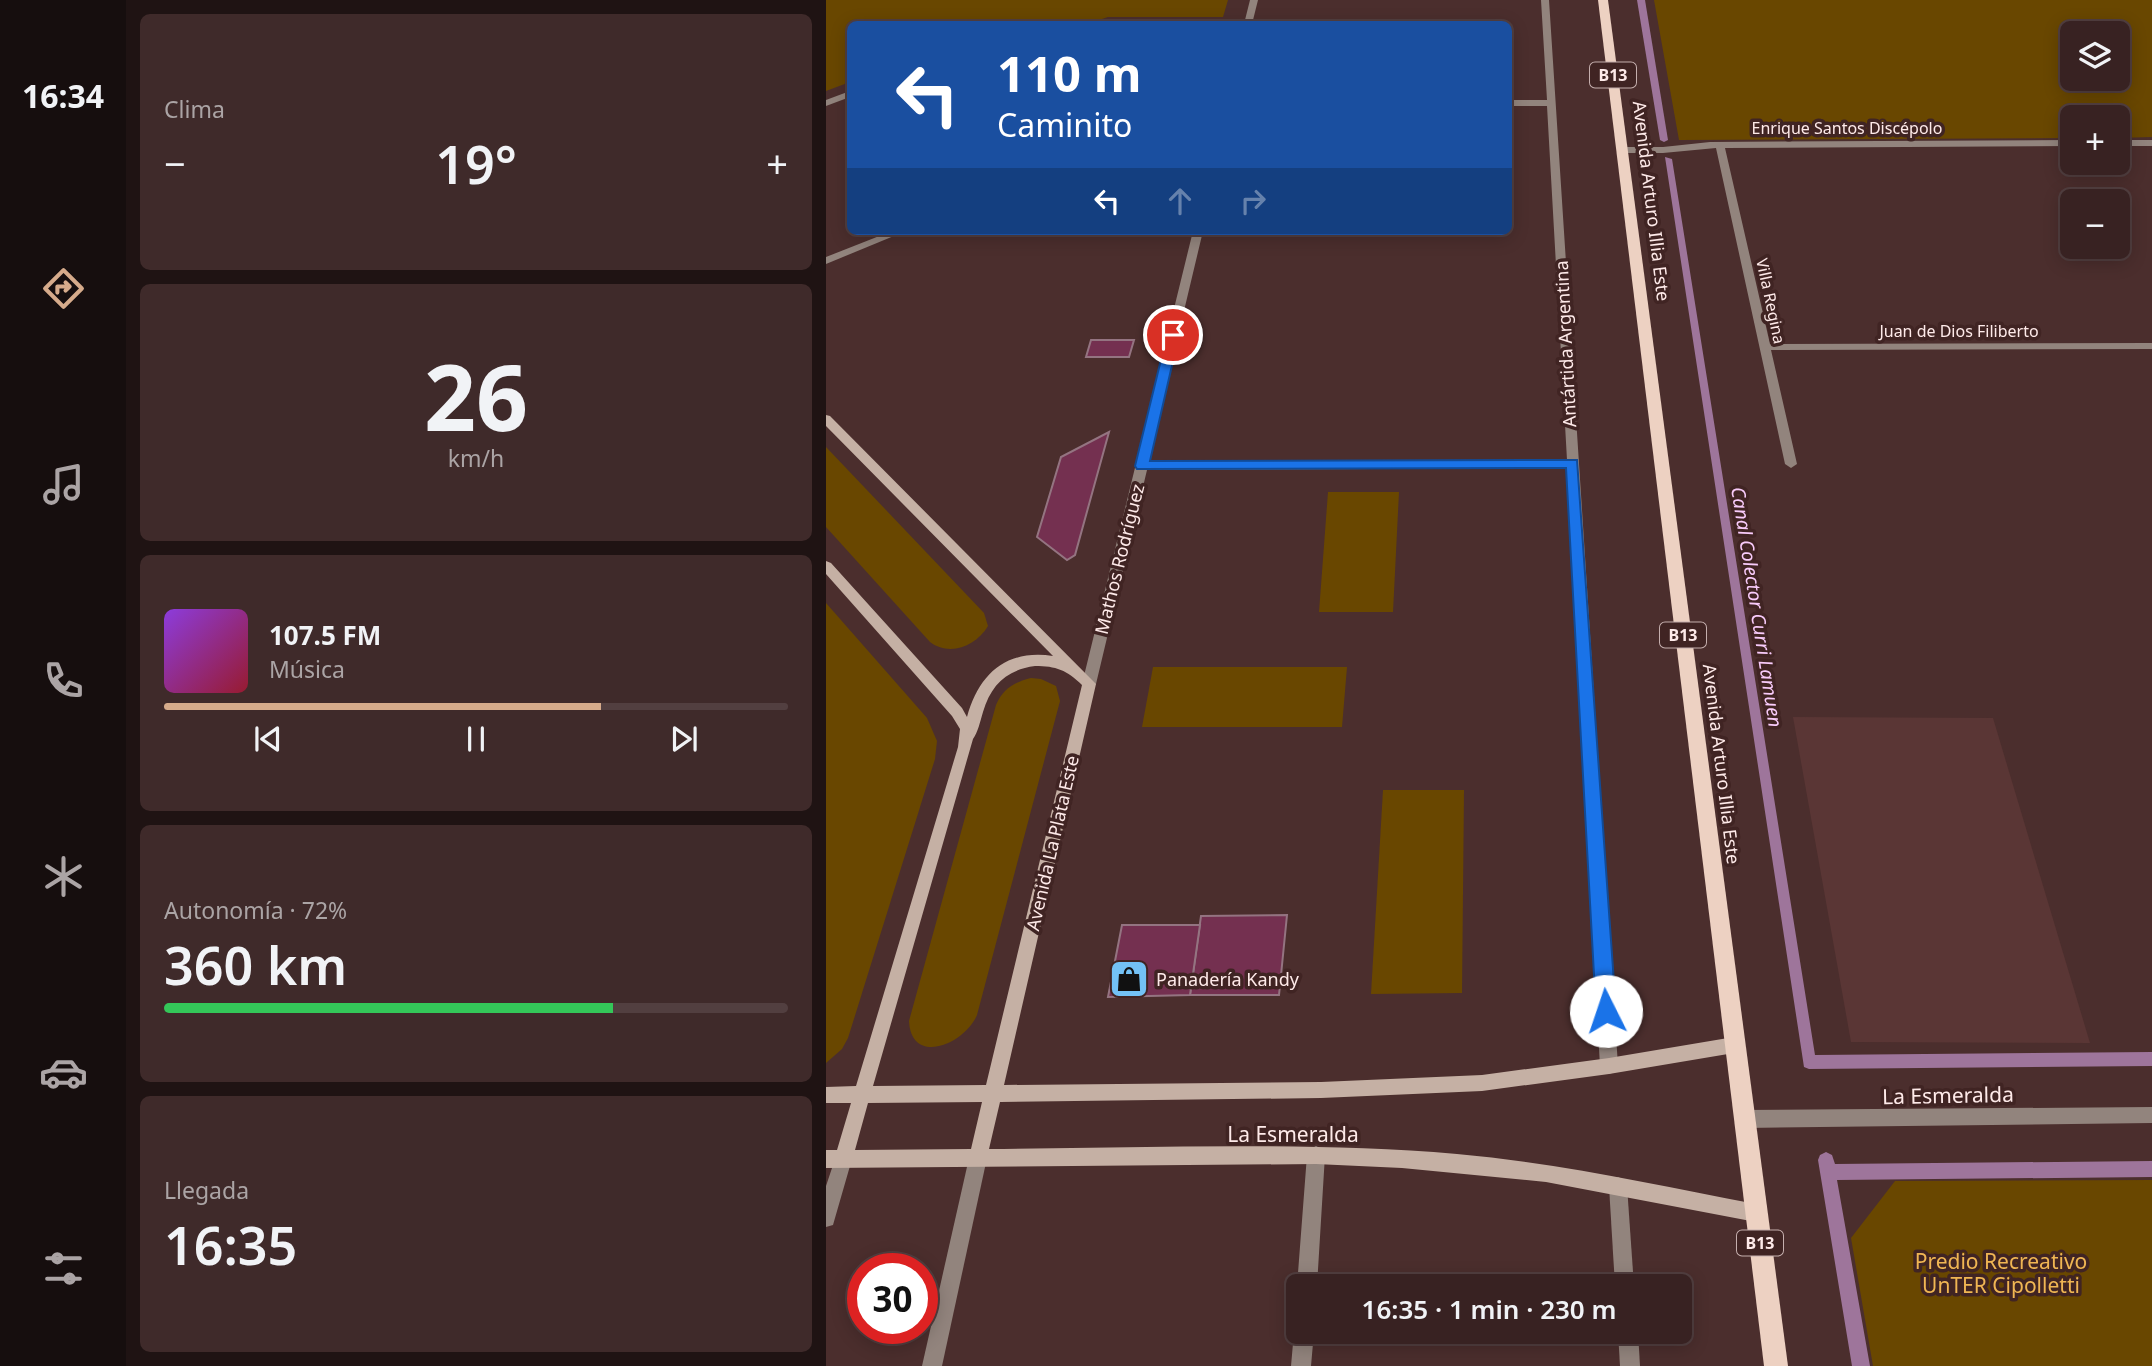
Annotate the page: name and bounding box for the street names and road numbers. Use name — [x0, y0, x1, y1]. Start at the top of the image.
road number: B13 — [1590, 62, 1636, 88]
street label: Avenida Arturo Illia Este — [1628, 99, 1676, 303]
street label: Enrique Santos Discépolo — [1752, 117, 1942, 139]
street label: Villa Regina — [1751, 256, 1791, 346]
street label: Antártida Argentina — [1549, 260, 1581, 428]
street label: Juan de Dios Filiberto — [1877, 320, 2039, 342]
street label: Mathos Rodríguez — [1089, 481, 1149, 637]
road number: B13 — [1660, 622, 1706, 648]
street label: Avenida Arturo Illia Este — [1698, 662, 1746, 866]
street label: Avenida La Plata Este — [1020, 753, 1084, 933]
street label: La Esmeralda — [1882, 1080, 2014, 1110]
street label: La Esmeralda — [1227, 1120, 1359, 1148]
road number: B13 — [1737, 1231, 1783, 1256]

